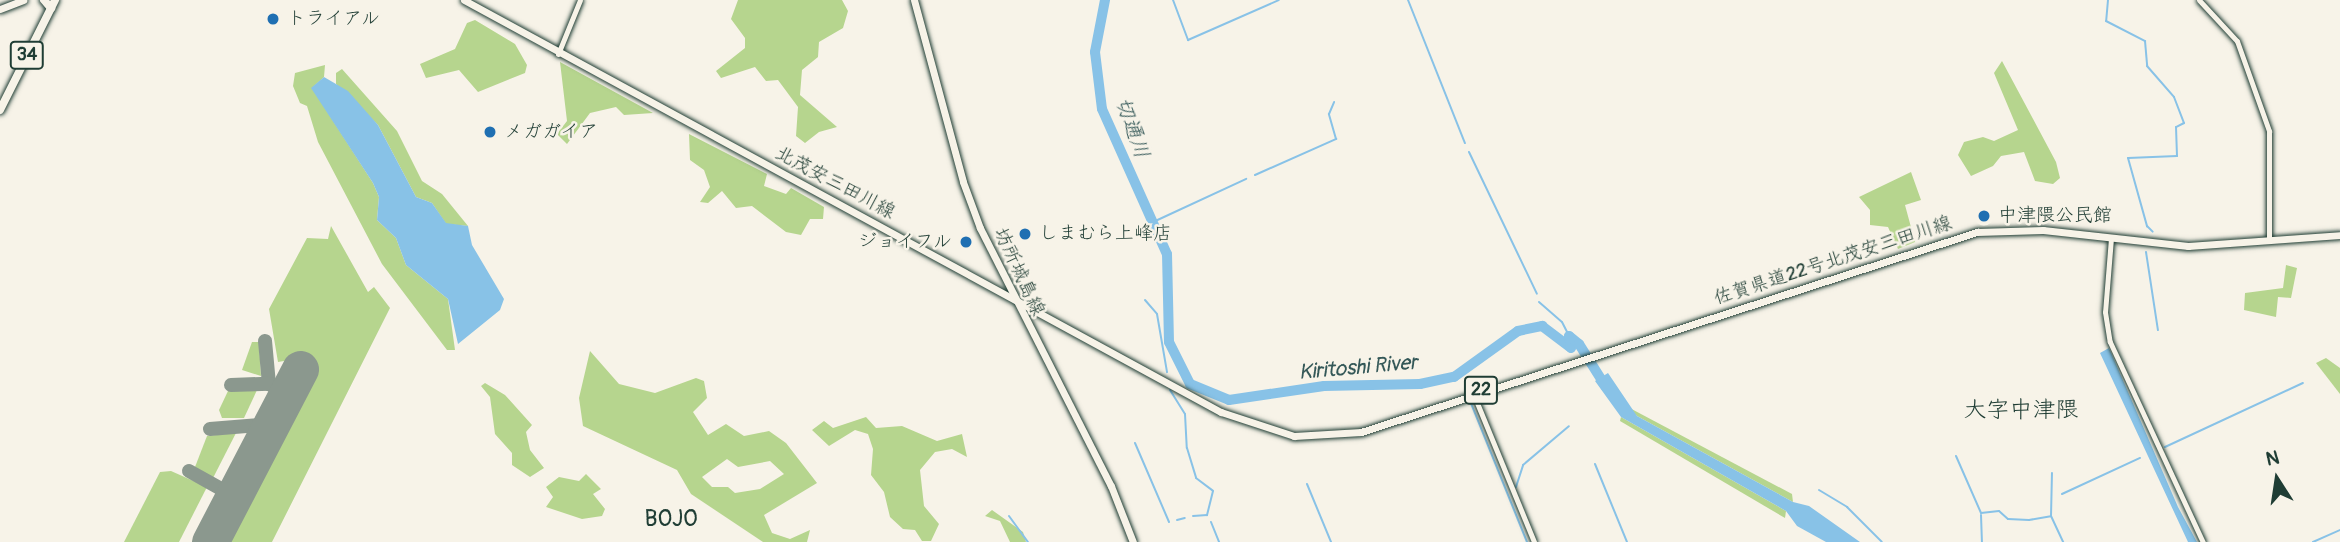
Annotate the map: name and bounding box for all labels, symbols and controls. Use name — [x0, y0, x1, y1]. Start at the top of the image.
place label: トライアル — [287, 8, 382, 30]
marker: トライアル — [265, 11, 281, 27]
road number: 34 — [10, 40, 44, 70]
water label: 切通川 — [1110, 94, 1154, 162]
place label: メガガイア — [504, 121, 599, 143]
marker: メガガイア — [482, 124, 498, 140]
street label: 北茂安三田川線 — [771, 142, 899, 224]
place label: 中津隈公民館 — [1998, 205, 2112, 227]
marker: 中津隈公民館 — [1976, 208, 1992, 224]
street label: 佐賀県道22号北茂安三田川線 — [1711, 212, 1955, 310]
place label: しまむら上峰店 — [1039, 223, 1172, 245]
street label: 坊所城島線 — [989, 224, 1049, 320]
marker: しまむら上峰店 — [1017, 226, 1033, 242]
place label: ジョイフル — [857, 231, 952, 253]
marker: ジョイフル — [958, 234, 974, 250]
water label: Kiritoshi River — [1298, 350, 1418, 386]
road number: 22 — [1464, 376, 1498, 404]
district label: 大字中津隈 — [1964, 396, 2078, 424]
north arrow — [2242, 444, 2312, 514]
text: N — [2264, 445, 2281, 472]
district label: BOJO — [641, 505, 701, 533]

